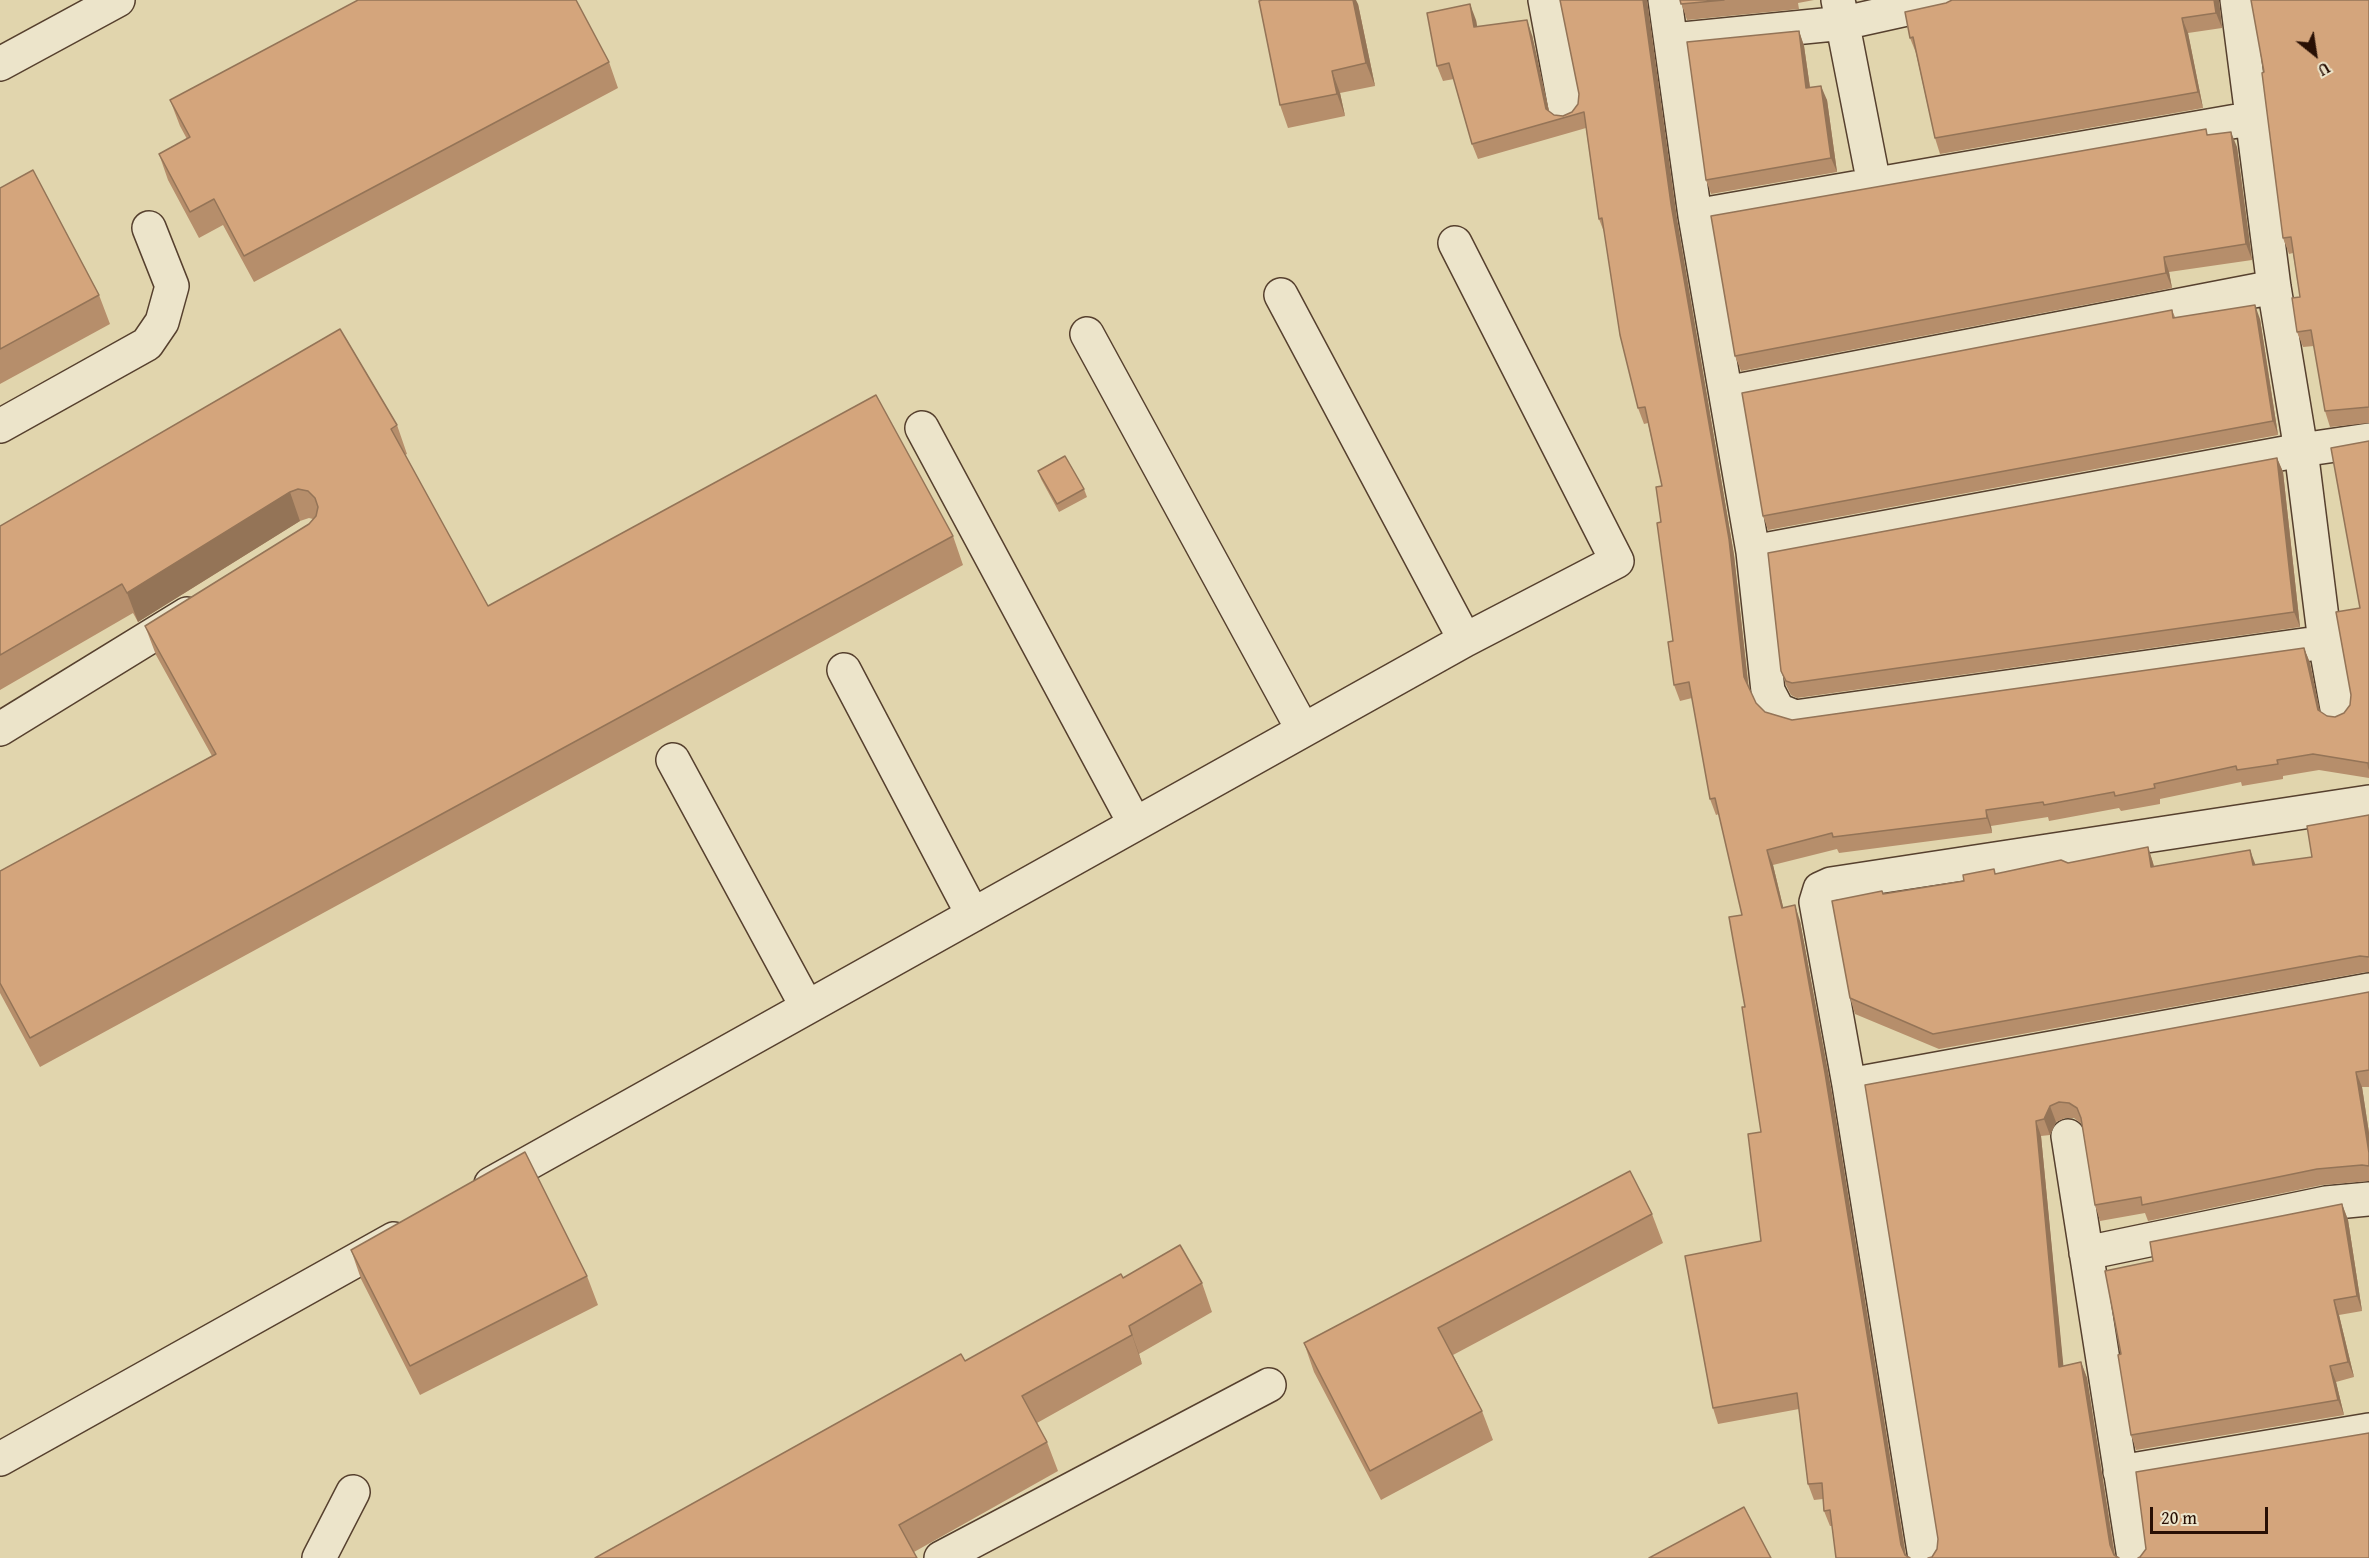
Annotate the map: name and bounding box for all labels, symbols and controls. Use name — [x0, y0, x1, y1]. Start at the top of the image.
north arrow — [2285, 24, 2345, 84]
text: U — [2313, 57, 2335, 83]
scale bar — [2153, 1495, 2272, 1533]
text: 20 m — [2161, 1504, 2197, 1531]

